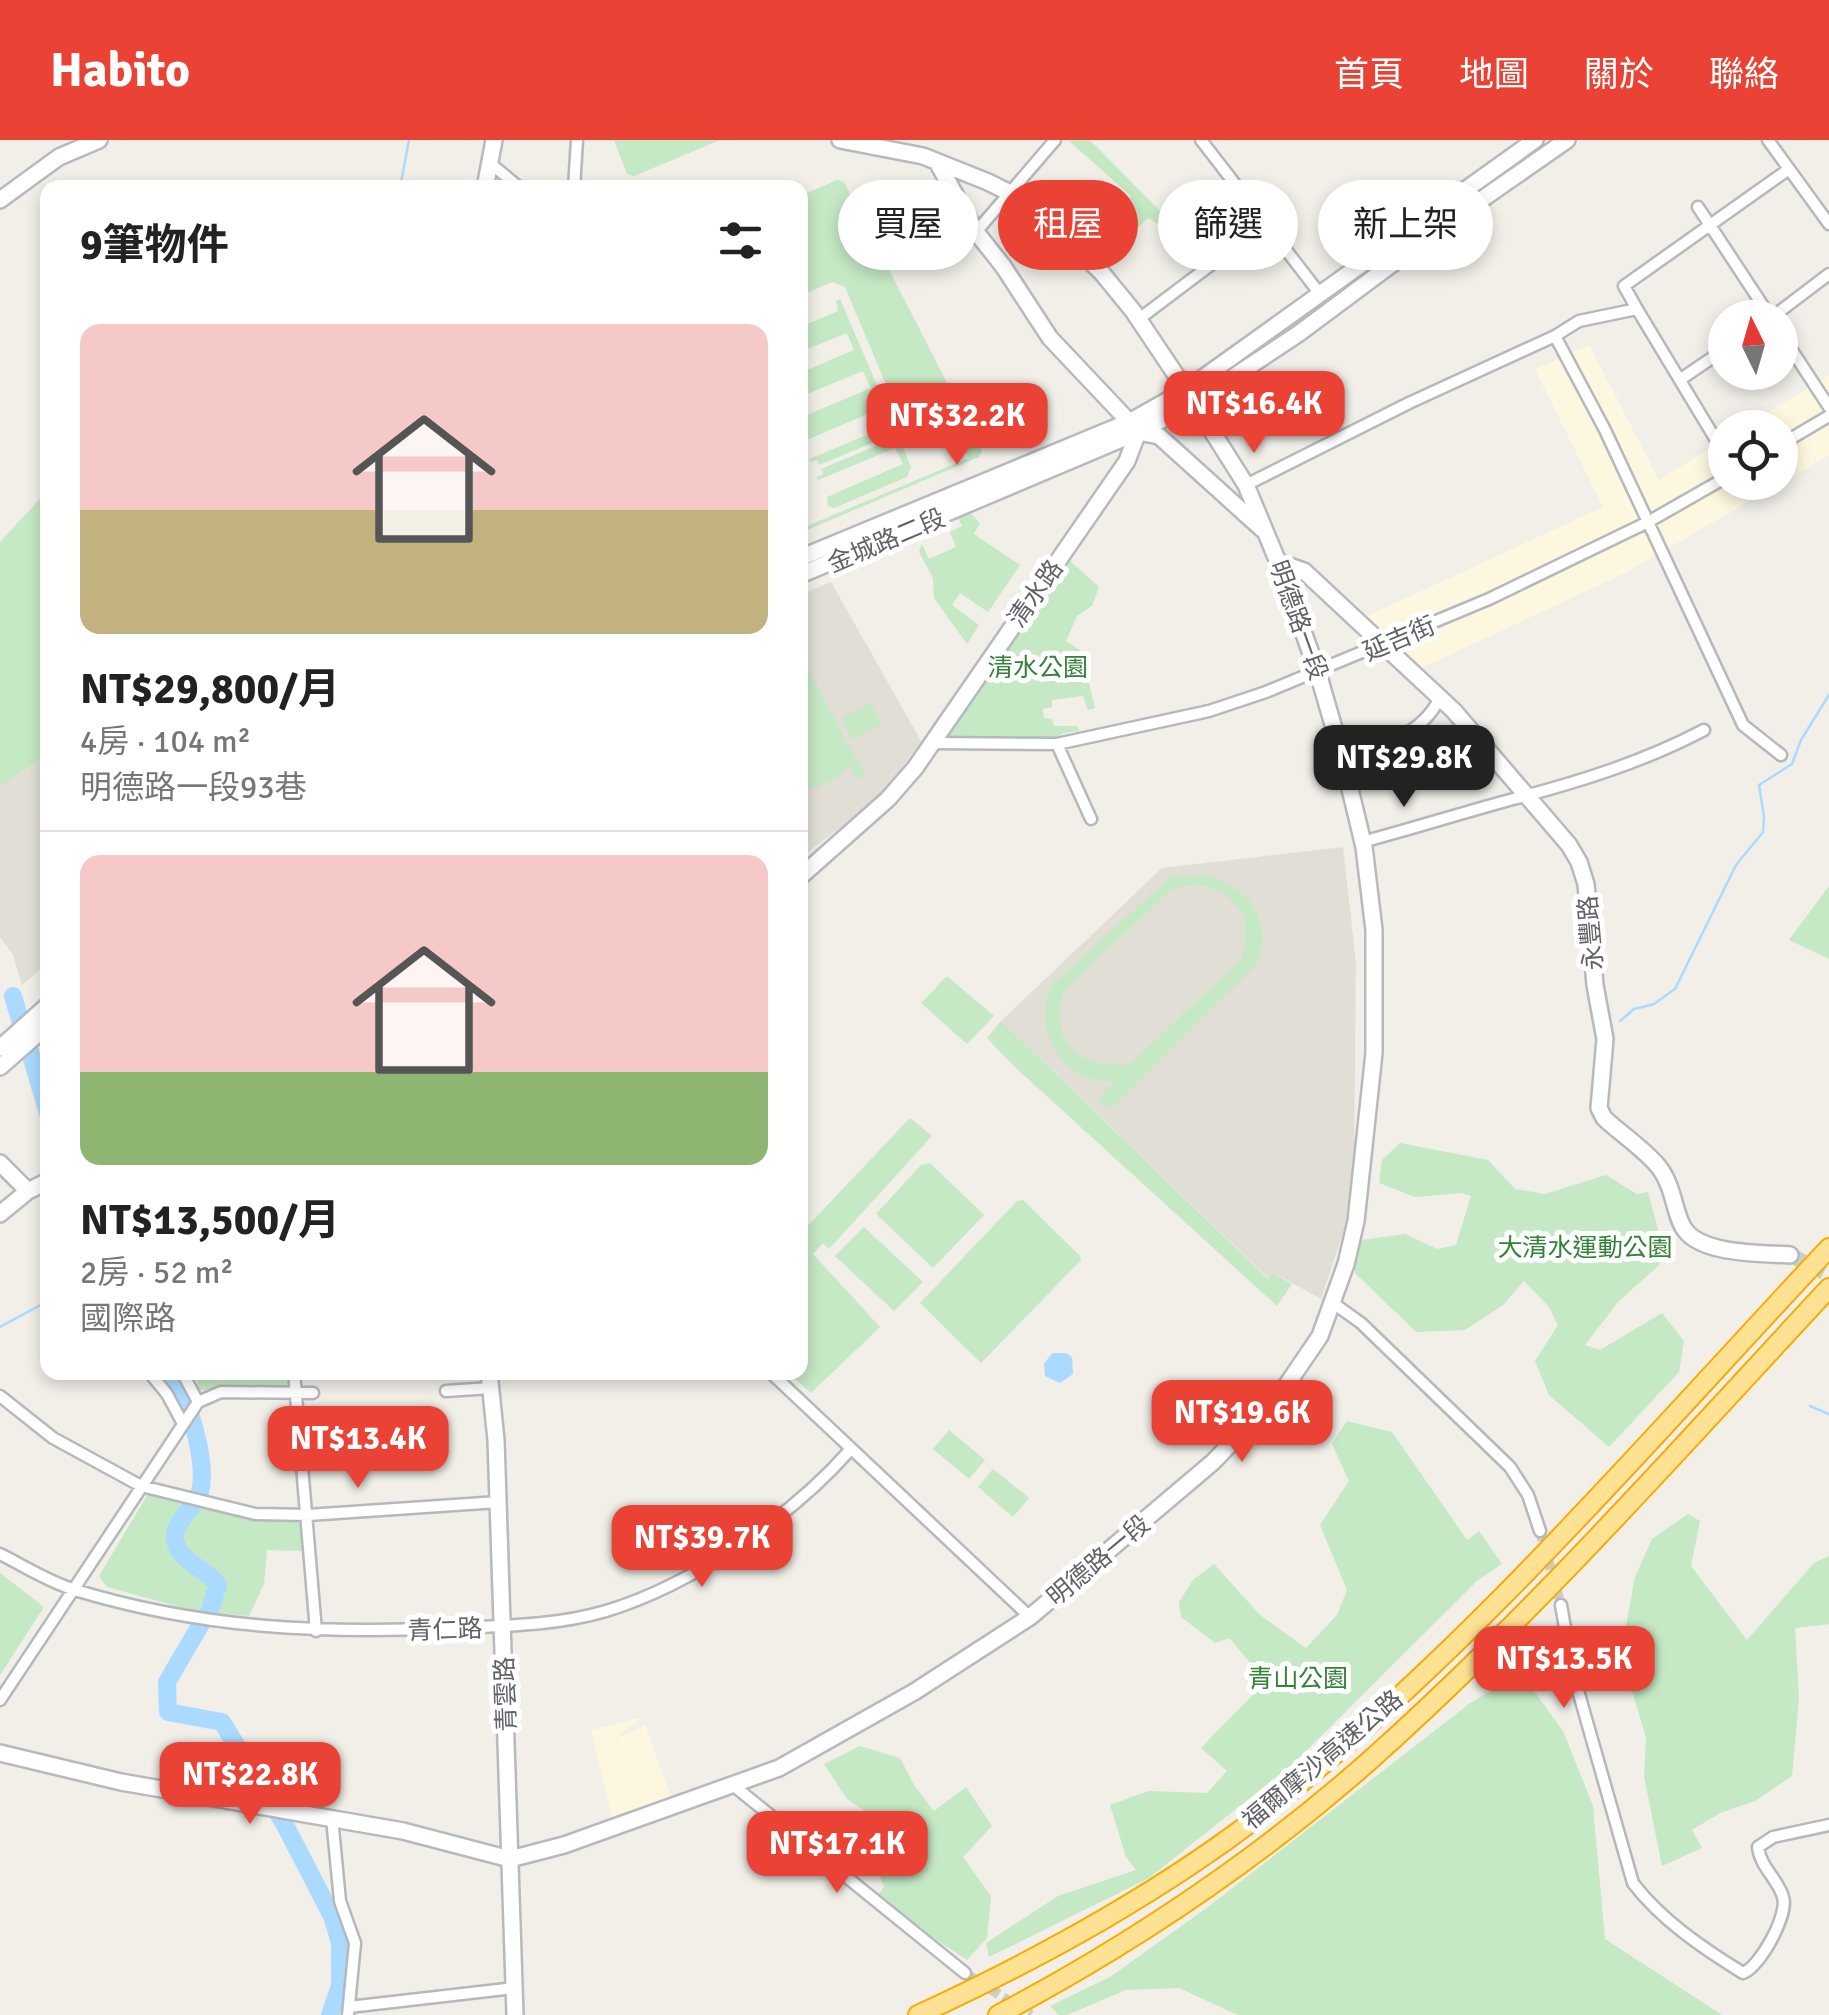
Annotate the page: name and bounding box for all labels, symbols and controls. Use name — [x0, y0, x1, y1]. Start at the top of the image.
text: Habito — [50, 41, 190, 100]
text: 首頁 — [1334, 53, 1404, 96]
text: 地圖 — [1459, 53, 1529, 96]
text: 關於 — [1584, 53, 1654, 96]
text: 聯絡 — [1709, 53, 1779, 96]
chip: 買屋 — [838, 180, 978, 270]
chip: 租屋 — [998, 180, 1138, 270]
chip: 篩選 — [1158, 180, 1298, 270]
chip: 新上架 — [1318, 180, 1493, 270]
icon: filters — [713, 213, 768, 268]
text: 9筆物件 — [80, 220, 229, 271]
north arrow — [1708, 300, 1798, 390]
map controls — [1708, 300, 1798, 500]
pin: NT$16.4K — [1151, 371, 1357, 456]
pin: NT$32.2K — [854, 383, 1060, 468]
text: NT$16.4K — [1186, 384, 1322, 423]
icon: home — [334, 389, 514, 569]
text: NT$32.2K — [889, 396, 1025, 435]
button: locate — [1708, 410, 1798, 500]
street label: 金城路二段 — [823, 502, 950, 579]
street label: 清水路 — [1001, 554, 1070, 633]
street label: 明德路一段 — [1263, 556, 1334, 684]
street label: 延吉街 — [1359, 610, 1440, 667]
park label: 清水公園 — [988, 652, 1088, 683]
text: NT$29,800/月 — [80, 664, 340, 715]
text: 4房 · 104 m² — [80, 722, 251, 761]
pin: NT$29.8K — [1301, 725, 1507, 810]
text: NT$29.8K — [1336, 738, 1472, 777]
text: 明德路一段93巷 — [80, 768, 307, 807]
street label: 永豐路 — [1572, 894, 1609, 972]
icon: home — [334, 920, 514, 1100]
text: NT$13,500/月 — [80, 1195, 340, 1246]
park label: 大清水運動公園 — [1497, 1232, 1673, 1263]
text: 2房 · 52 m² — [80, 1253, 234, 1292]
text: 國際路 — [80, 1299, 176, 1338]
pin: NT$19.6K — [1139, 1380, 1345, 1465]
text: NT$19.6K — [1174, 1393, 1310, 1432]
pin: NT$13.4K — [255, 1406, 461, 1491]
text: NT$13.4K — [290, 1419, 426, 1458]
pin: NT$39.7K — [599, 1505, 805, 1590]
street label: 明德路一段 — [1040, 1508, 1156, 1612]
text: NT$39.7K — [634, 1518, 770, 1557]
street label: 青仁路 — [407, 1613, 483, 1646]
pin: NT$13.5K — [1461, 1626, 1667, 1711]
text: NT$13.5K — [1496, 1639, 1632, 1678]
street label: 青雲路 — [489, 1656, 522, 1732]
park label: 青山公園 — [1248, 1663, 1348, 1694]
street label: 福爾摩沙高速公路 — [1236, 1683, 1409, 1836]
pin: NT$22.8K — [147, 1742, 353, 1827]
text: NT$22.8K — [182, 1755, 318, 1794]
pin: NT$17.1K — [734, 1811, 940, 1896]
text: NT$17.1K — [769, 1824, 905, 1863]

